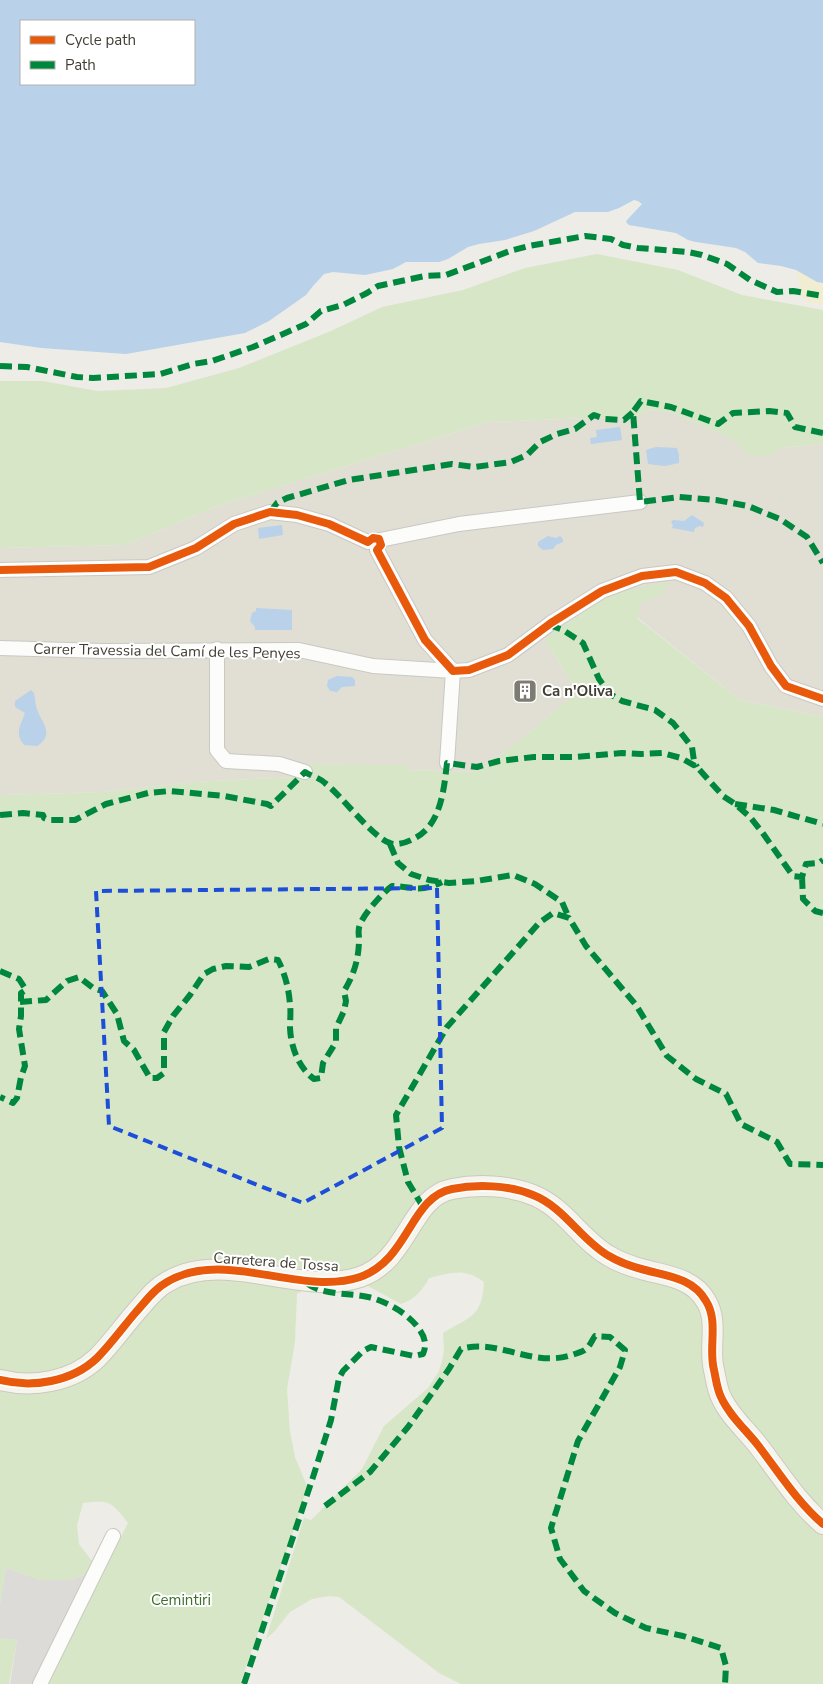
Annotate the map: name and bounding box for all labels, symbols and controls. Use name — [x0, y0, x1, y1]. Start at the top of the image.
legend — [20, 20, 195, 85]
text: Cycle path — [65, 30, 136, 50]
text: Path — [65, 55, 96, 75]
street label: Carrer Travessia del Camí de les Penyes — [33, 639, 301, 663]
building icon: Ca n'Oliva — [512, 678, 538, 704]
place label: Ca n'Oliva — [542, 681, 613, 701]
street label: Carretera de Tossa — [213, 1248, 339, 1276]
park label: Cemintiri — [151, 1590, 211, 1610]

